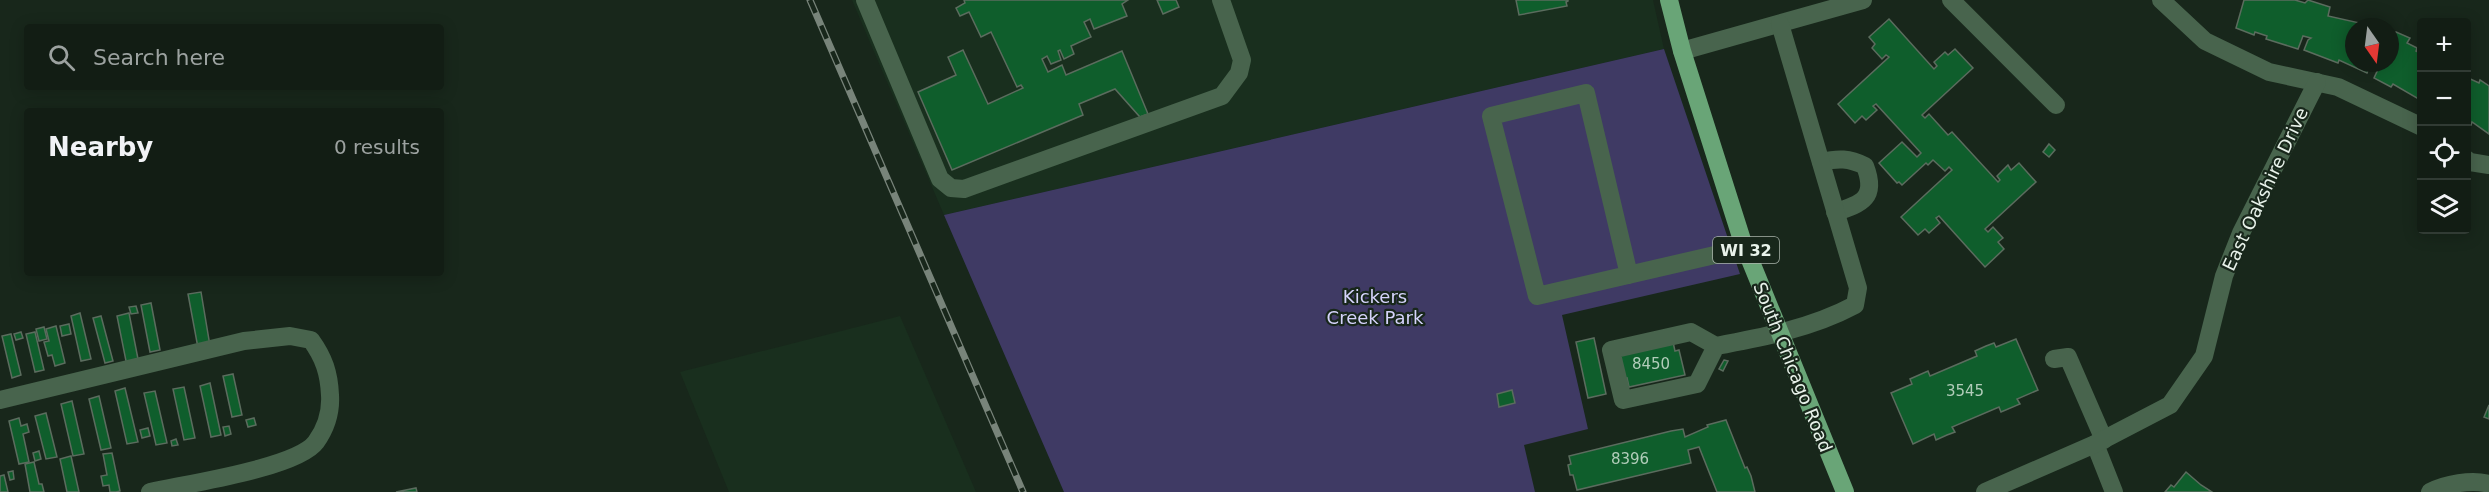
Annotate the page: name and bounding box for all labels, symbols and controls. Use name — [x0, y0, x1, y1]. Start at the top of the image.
north arrow — [2345, 18, 2399, 72]
map controls — [2417, 18, 2471, 234]
button: + — [2417, 18, 2471, 72]
search box — [24, 24, 444, 90]
icon: search — [45, 41, 78, 74]
text: Search here — [93, 45, 225, 70]
button: − — [2417, 72, 2471, 126]
street label: East Oakshire Drive — [2218, 104, 2312, 274]
button: locate — [2417, 126, 2471, 180]
text: Nearby — [48, 132, 153, 162]
text: 0 results — [334, 135, 420, 159]
button: layers — [2417, 180, 2471, 234]
road number: WI 32 — [1713, 237, 1779, 263]
street label: South Chicago Road — [1749, 279, 1837, 455]
park label: Kickers Creek Park — [1327, 286, 1424, 328]
house number: 8450 — [1632, 355, 1670, 373]
house number: 3545 — [1946, 382, 1984, 400]
house number: 8396 — [1611, 450, 1649, 468]

